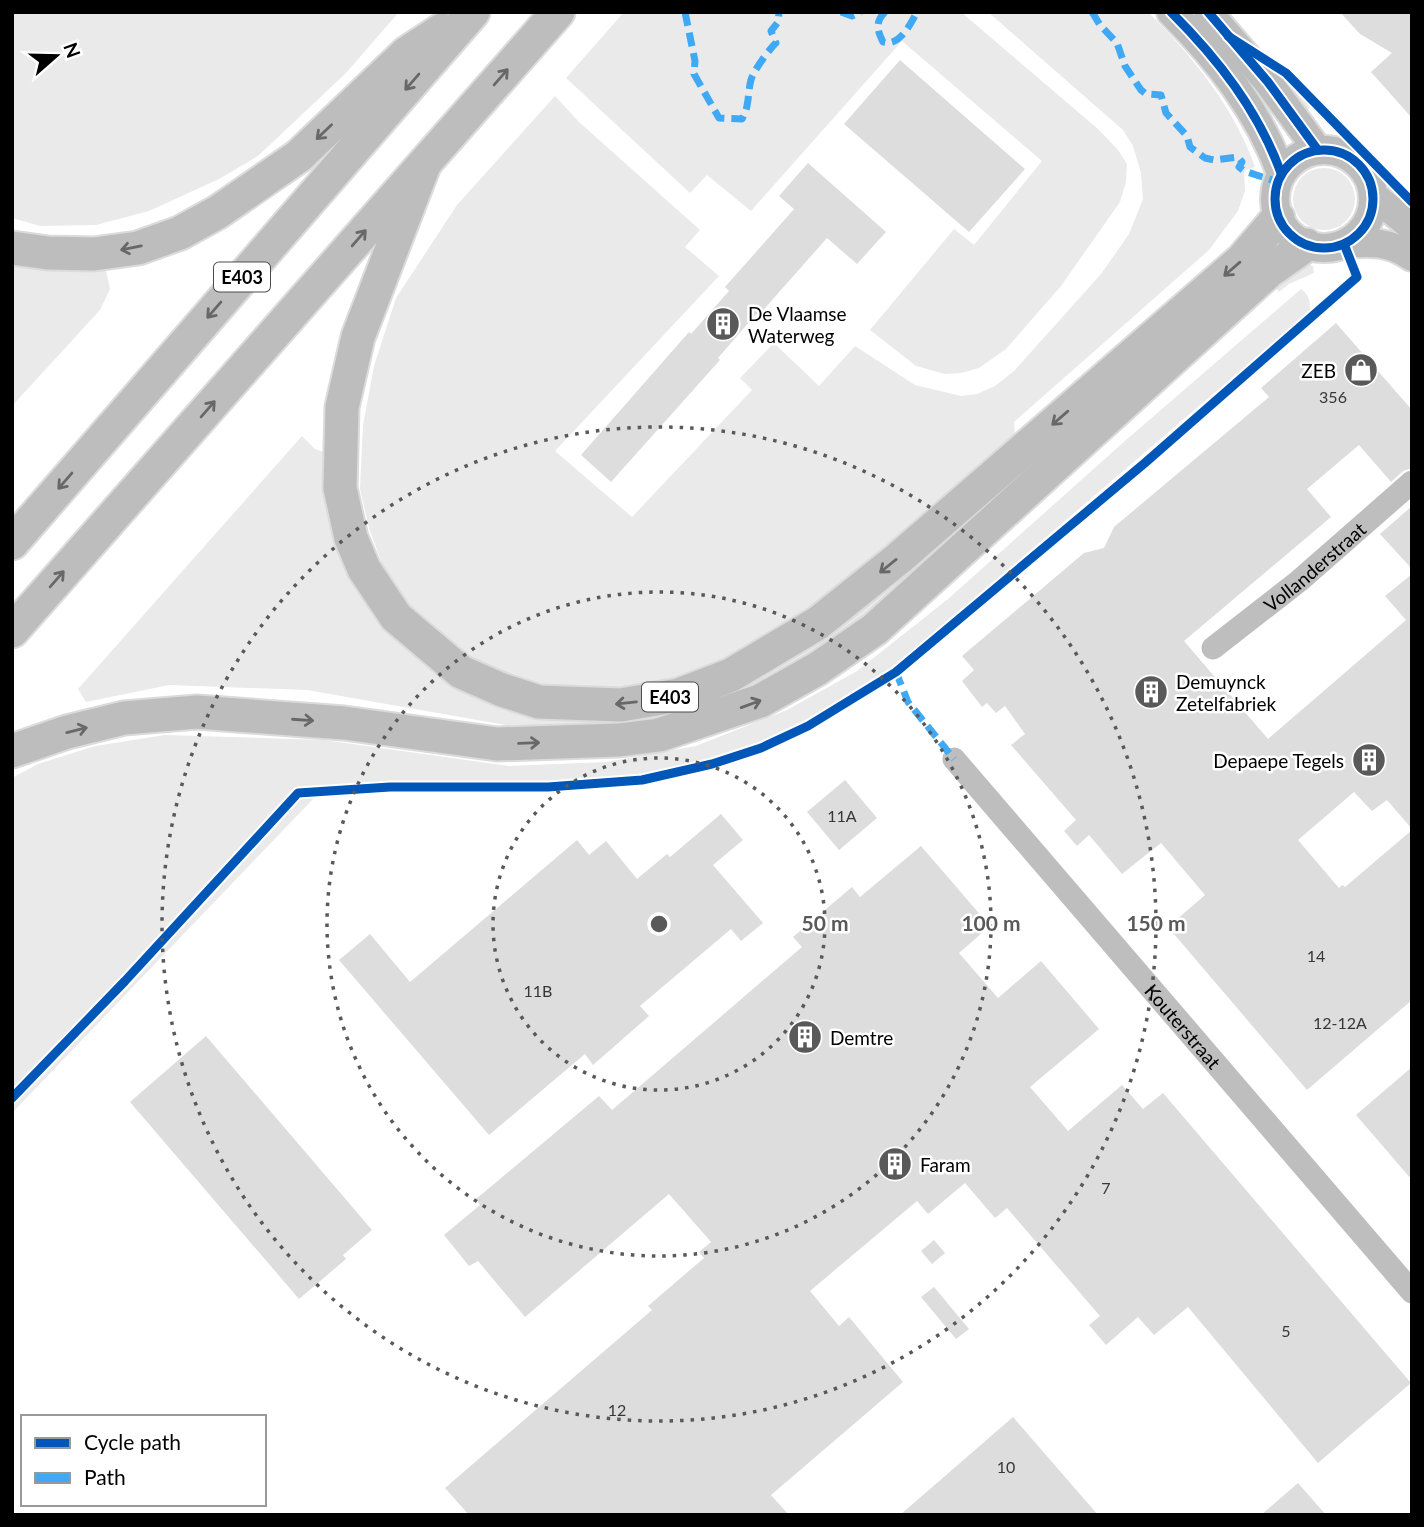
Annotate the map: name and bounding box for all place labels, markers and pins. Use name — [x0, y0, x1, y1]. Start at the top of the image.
place label: De Vlaamse Waterweg — [748, 302, 847, 347]
building icon: De Vlaamse Waterweg — [704, 305, 742, 343]
shop icon: ZEB — [1342, 351, 1380, 389]
place label: ZEB — [1301, 359, 1336, 382]
place label: Demuynck Zetelfabriek — [1176, 670, 1276, 715]
building icon: Demuynck Zetelfabriek — [1132, 673, 1170, 711]
building icon: Depaepe Tegels — [1350, 741, 1388, 779]
place label: Depaepe Tegels — [1213, 749, 1344, 772]
centre of rings — [647, 912, 671, 936]
building icon: Demtre — [786, 1018, 824, 1056]
place label: Demtre — [830, 1026, 893, 1049]
building icon: Faram — [876, 1145, 914, 1183]
place label: Faram — [920, 1153, 971, 1176]

